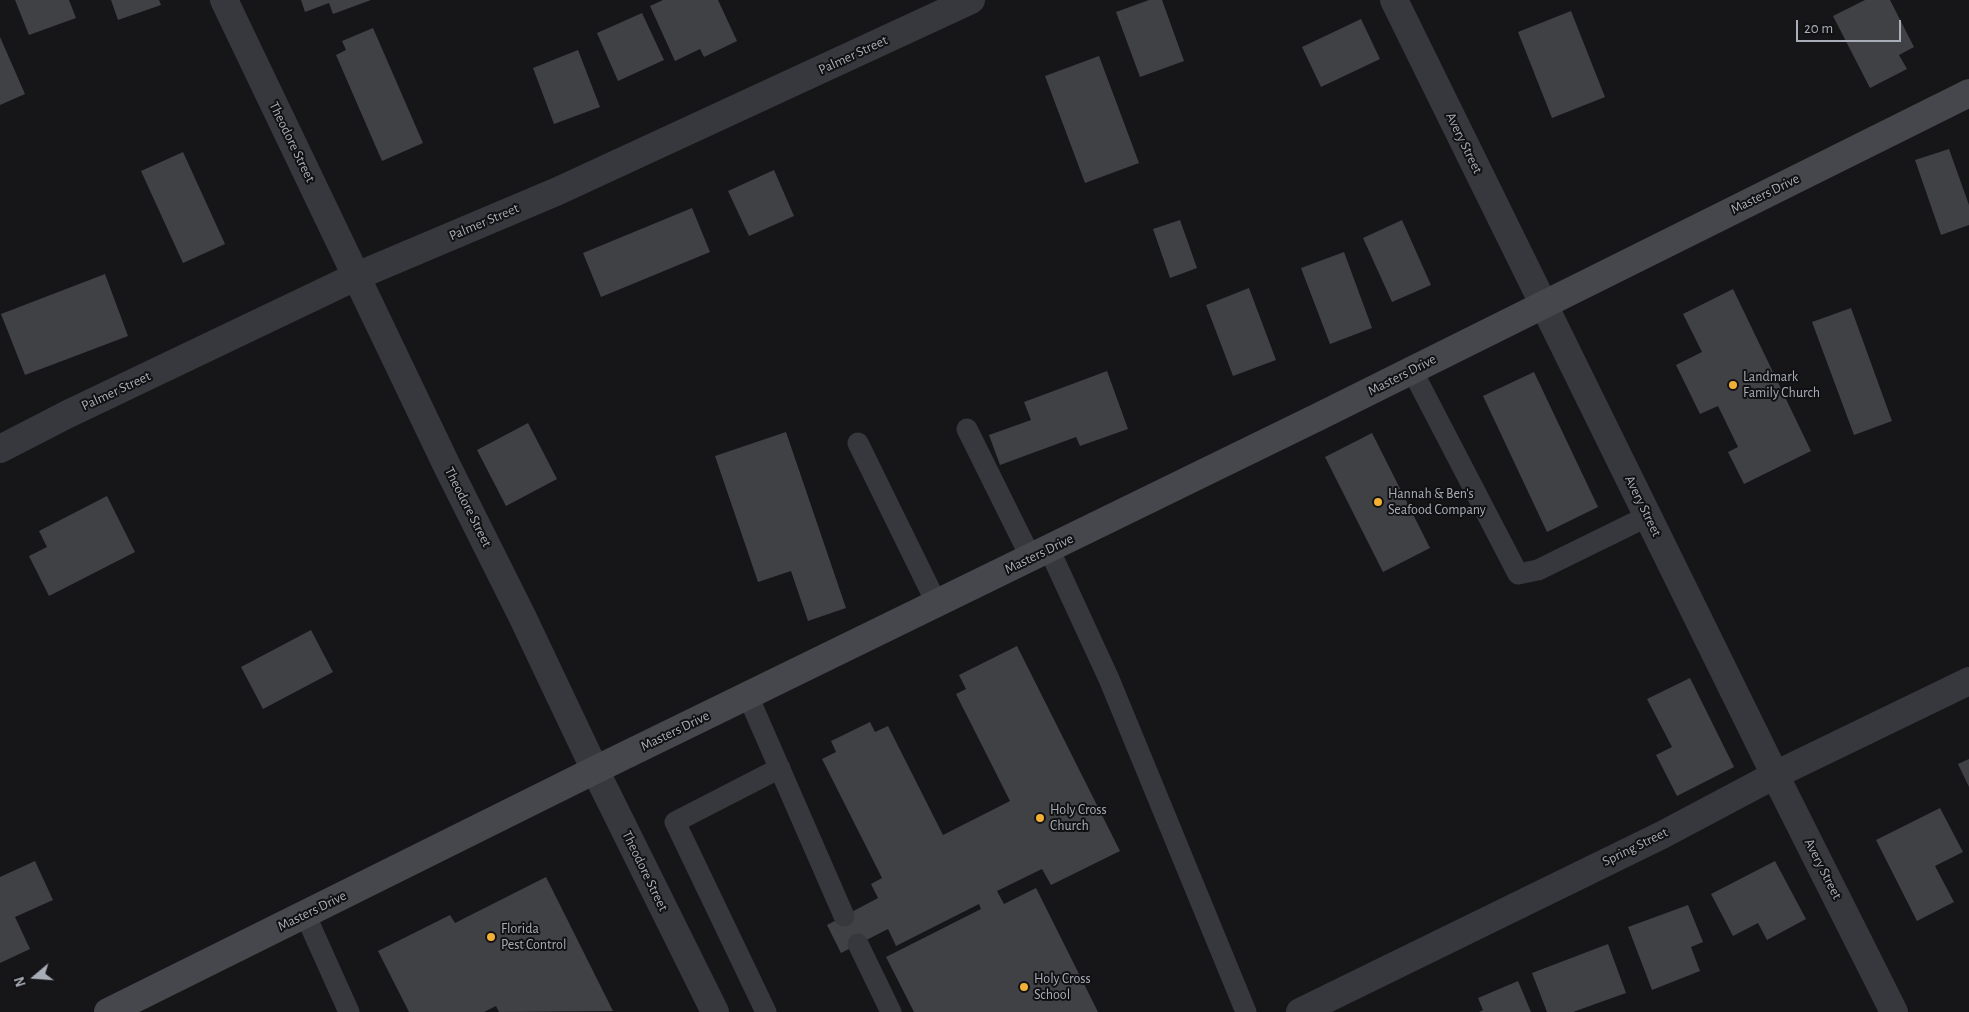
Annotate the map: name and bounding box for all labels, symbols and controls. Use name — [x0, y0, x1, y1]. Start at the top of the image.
scale bar — [1799, 10, 1904, 42]
text: 20 m — [1804, 21, 1833, 36]
street label: Palmer Street — [816, 32, 890, 78]
street label: Theodore Street — [265, 99, 319, 185]
street label: Avery Street — [1442, 110, 1486, 176]
street label: Masters Drive — [1728, 170, 1802, 218]
street label: Palmer Street — [447, 200, 521, 244]
street label: Masters Drive — [1365, 351, 1439, 399]
street label: Palmer Street — [79, 368, 153, 414]
place label: Landmark Family Church — [1743, 369, 1820, 402]
marker: Landmark Family Church — [1727, 379, 1739, 391]
street label: Theodore Street — [441, 464, 495, 550]
street label: Avery Street — [1621, 473, 1665, 539]
place label: Hannah & Ben's Seafood Company — [1388, 486, 1486, 518]
marker: Hannah & Ben's Seafood Company — [1372, 496, 1384, 508]
street label: Masters Drive — [1002, 530, 1076, 578]
street label: Masters Drive — [638, 707, 712, 755]
place label: Holy Cross Church — [1050, 802, 1107, 834]
marker: Holy Cross Church — [1034, 812, 1046, 824]
street label: Spring Street — [1599, 824, 1671, 870]
street label: Theodore Street — [618, 828, 672, 914]
street label: Avery Street — [1801, 836, 1845, 902]
street label: Masters Drive — [275, 887, 349, 935]
place label: Florida Pest Control — [501, 921, 566, 954]
marker: Florida Pest Control — [485, 931, 497, 943]
north arrow — [10, 952, 60, 1002]
place label: Holy Cross School — [1034, 971, 1091, 1004]
text: N — [13, 975, 29, 988]
marker: Holy Cross School — [1018, 981, 1030, 993]

